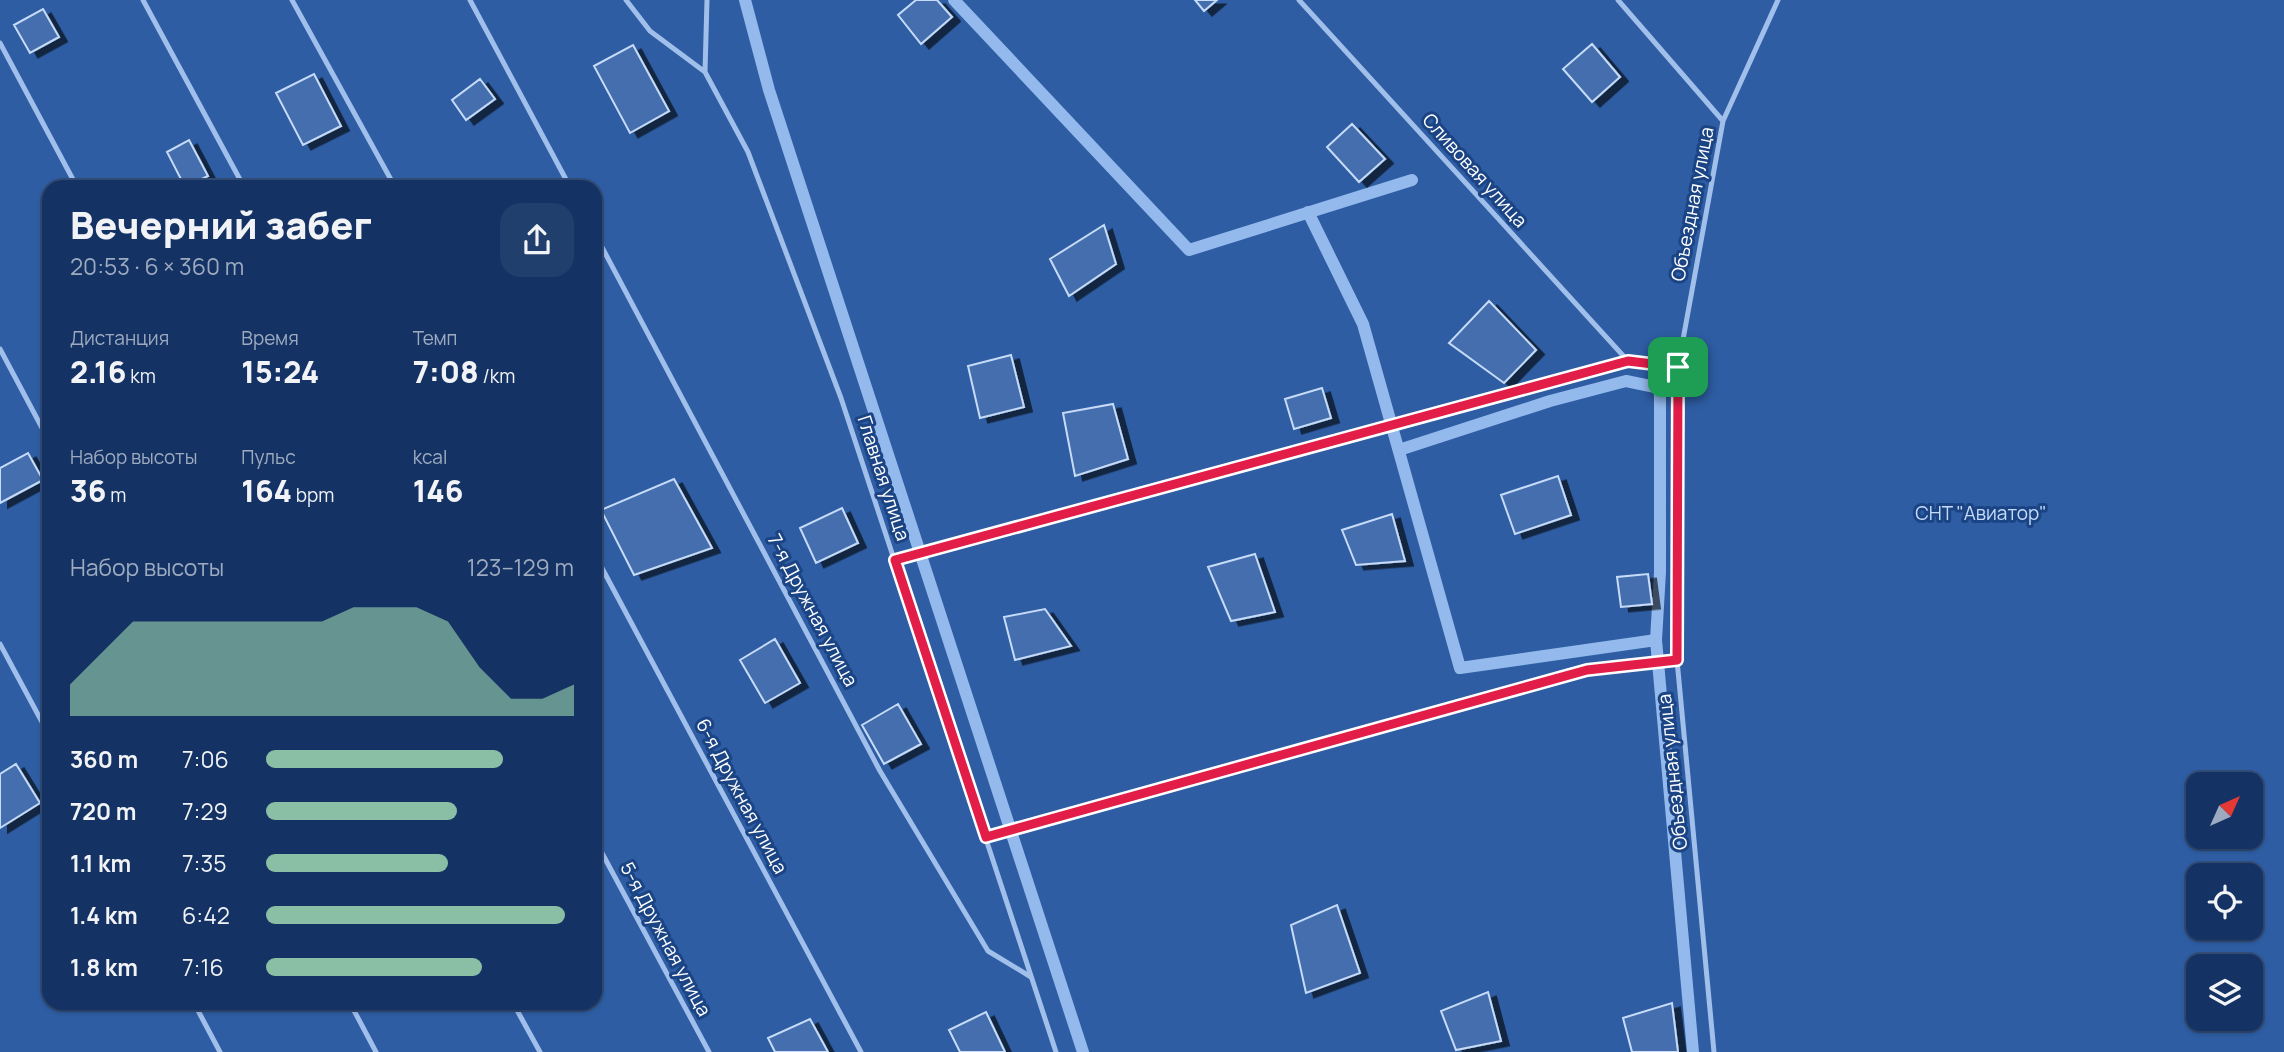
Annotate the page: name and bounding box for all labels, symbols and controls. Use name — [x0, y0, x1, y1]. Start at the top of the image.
street label: Сливовая улица — [1417, 107, 1533, 233]
street label: Объездная улица — [1664, 125, 1720, 283]
text: Вечерний забег — [70, 198, 372, 250]
button: share — [500, 203, 574, 277]
text: 20:53 · 6 × 360 m — [70, 250, 244, 282]
text: Дистанция — [70, 325, 169, 351]
text: Время — [241, 325, 299, 351]
text: Темп — [413, 325, 457, 351]
pin — [1648, 337, 1708, 397]
icon: arrive — [1659, 348, 1697, 386]
text: 2.16 — [70, 351, 126, 392]
text: 15:24 — [241, 351, 319, 392]
text: 7:08 — [413, 351, 479, 392]
text: km — [126, 363, 156, 389]
text: /km — [479, 363, 515, 389]
street label: Главная улица — [852, 412, 916, 544]
text: Набор высоты — [70, 444, 197, 470]
text: Пульс — [241, 444, 296, 470]
text: kcal — [413, 444, 447, 470]
text: 36 — [70, 470, 106, 511]
text: 164 — [241, 470, 292, 511]
text: 146 — [413, 470, 463, 511]
text: m — [106, 482, 126, 508]
text: bpm — [292, 482, 334, 508]
park label: СНТ "Авиатор" — [1915, 500, 2047, 526]
street label: 7-я Дружная улица — [762, 529, 864, 691]
text: Набор высоты — [70, 551, 224, 583]
text: 123–129 m — [467, 551, 574, 583]
street label: Объездная улица — [1651, 693, 1693, 851]
street label: 6-я Дружная улица — [690, 714, 794, 878]
text: 360 m — [70, 743, 138, 775]
text: 7:06 — [182, 743, 229, 775]
north arrow — [2186, 772, 2263, 849]
map controls — [2186, 772, 2263, 1031]
text: 720 m — [70, 795, 136, 827]
text: 7:29 — [182, 795, 228, 827]
text: 1.1 km — [70, 847, 131, 879]
text: 7:35 — [182, 847, 226, 879]
street label: 5-я Дружная улица — [614, 857, 718, 1021]
button: locate — [2186, 863, 2263, 940]
text: 1.4 km — [70, 899, 138, 931]
text: 6:42 — [182, 899, 230, 931]
text: 1.8 km — [70, 951, 138, 983]
text: 7:16 — [182, 951, 224, 983]
button: layers — [2186, 954, 2263, 1031]

